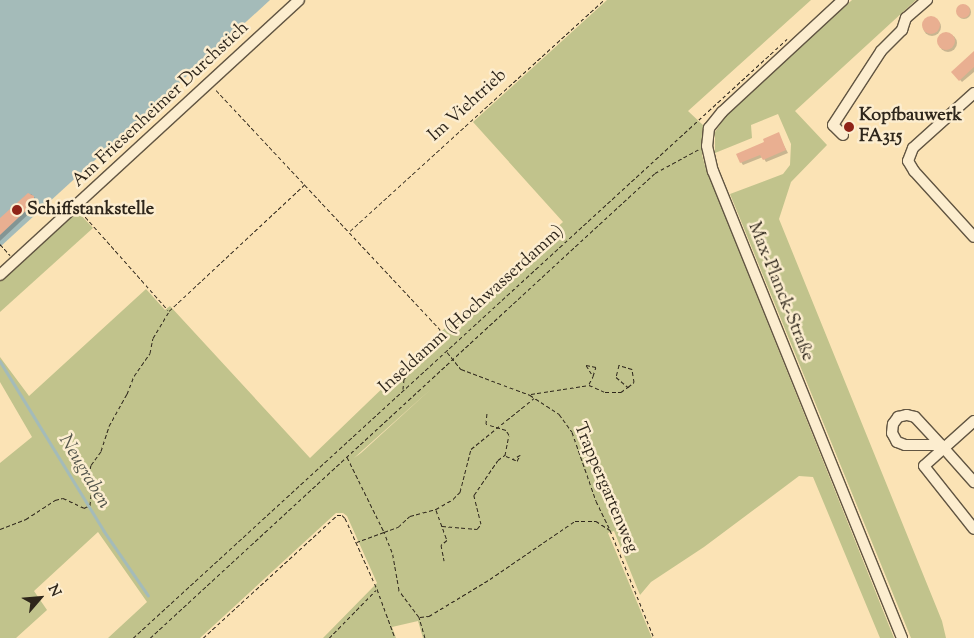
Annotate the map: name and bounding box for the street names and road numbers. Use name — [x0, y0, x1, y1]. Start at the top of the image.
street label: Am Friesenheimer Durchstich — [68, 17, 254, 193]
street label: Im Viehtrieb — [424, 65, 512, 147]
street label: Max-Planck-Straße — [742, 219, 818, 365]
street label: Inseldamm (Hochwasserdamm) — [375, 221, 569, 399]
street label: Trappergartenweg — [568, 420, 642, 556]

